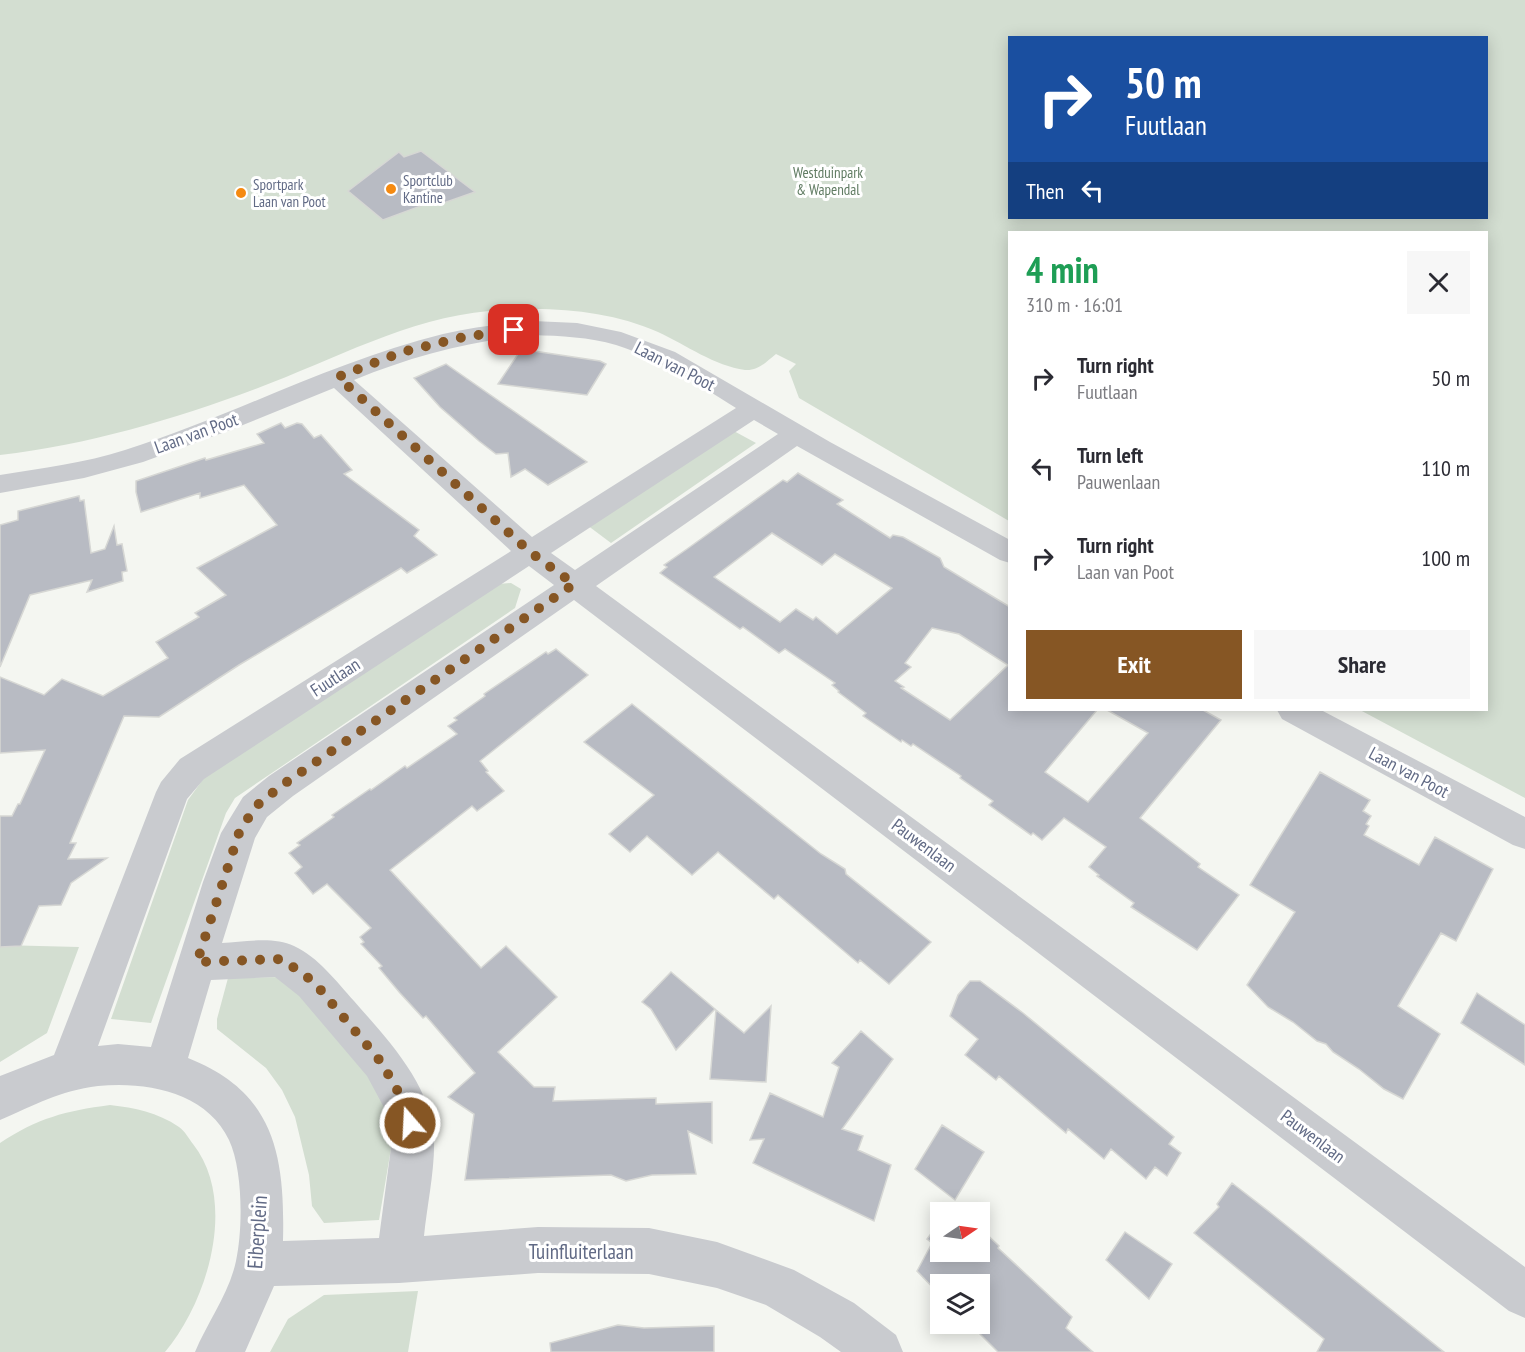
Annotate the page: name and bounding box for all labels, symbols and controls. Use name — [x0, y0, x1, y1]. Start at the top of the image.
text: 50 m — [1125, 55, 1202, 110]
icon: right — [1026, 60, 1104, 138]
text: Fuutlaan — [1125, 108, 1207, 142]
park label: Westduinpark & Wapendal — [793, 163, 863, 199]
place label: Sportclub Kantine — [403, 171, 453, 207]
icon: left — [1076, 174, 1109, 207]
place label: Sportpark Laan van Poot — [253, 175, 326, 211]
text: Then — [1026, 177, 1064, 205]
marker: Sportclub Kantine — [384, 182, 398, 196]
marker: Sportpark Laan van Poot — [234, 186, 248, 200]
text: 4 min — [1026, 246, 1099, 293]
button: close — [1407, 251, 1470, 314]
text: 310 m · 16:01 — [1026, 292, 1123, 318]
pin — [488, 304, 539, 355]
icon: arrive — [497, 313, 530, 346]
street label: Laan van Poot — [631, 336, 719, 396]
text: Turn right — [1077, 351, 1154, 379]
icon: right — [1026, 362, 1059, 395]
text: 50 m — [1431, 364, 1470, 392]
text: Fuutlaan — [1077, 379, 1138, 405]
street label: Laan van Poot — [151, 407, 241, 459]
text: Turn left — [1077, 441, 1143, 469]
icon: left — [1026, 452, 1059, 485]
text: 110 m — [1421, 454, 1470, 482]
text: Pauwenlaan — [1077, 469, 1160, 495]
text: Turn right — [1077, 531, 1154, 559]
icon: right — [1026, 542, 1059, 575]
text: 100 m — [1421, 544, 1470, 572]
text: Laan van Poot — [1077, 559, 1174, 585]
button: Exit — [1026, 630, 1242, 699]
button: Share — [1254, 630, 1470, 699]
street label: Fuutlaan — [306, 653, 364, 701]
street label: Laan van Poot — [1365, 741, 1453, 803]
street label: Pauwenlaan — [887, 813, 961, 877]
position arrow — [378, 1091, 442, 1155]
street label: Pauwenlaan — [1276, 1104, 1350, 1168]
street label: Eiberplein — [241, 1194, 273, 1270]
north arrow — [930, 1202, 990, 1262]
map controls — [930, 1202, 990, 1334]
street label: Tuinfluiterlaan — [529, 1238, 633, 1265]
button: layers — [930, 1274, 990, 1334]

